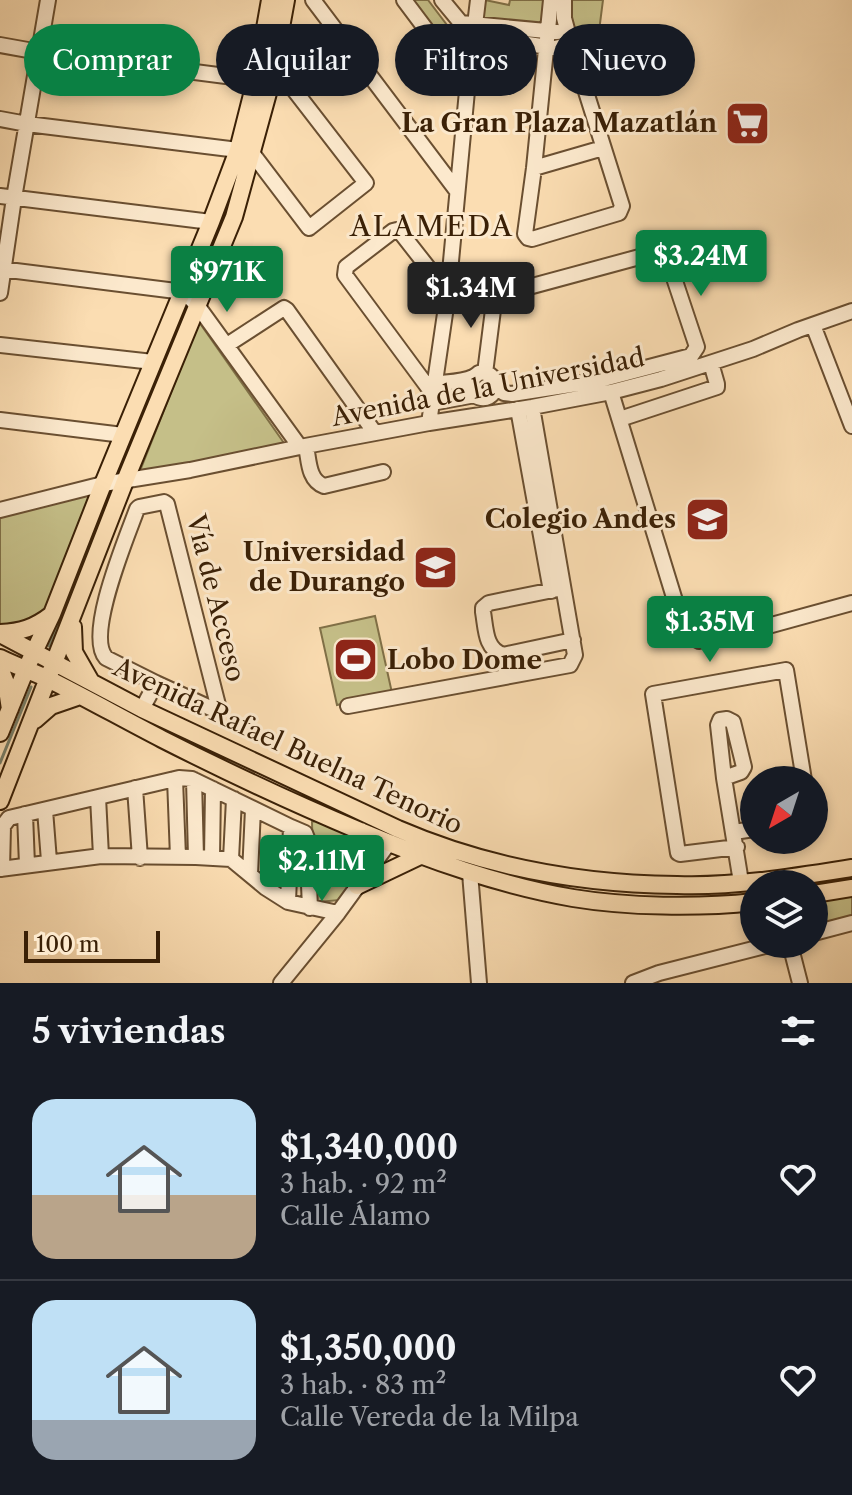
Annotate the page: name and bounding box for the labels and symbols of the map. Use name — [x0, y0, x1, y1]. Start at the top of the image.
supermarket icon: La Gran Plaza Mazatlán — [724, 99, 772, 147]
place label: La Gran Plaza Mazatlán — [401, 107, 717, 139]
district label: ALAMEDA — [349, 209, 514, 243]
pin: $3.24M — [636, 230, 766, 298]
pin: $971K — [171, 246, 283, 314]
pin: $1.34M — [406, 262, 536, 330]
street label: Avenida de la Universidad — [328, 341, 647, 433]
school or university icon: Colegio Andes — [683, 495, 731, 543]
place label: Colegio Andes — [485, 503, 676, 535]
street label: Vía de Acceso — [180, 510, 252, 685]
place label: Universidad de Durango — [243, 536, 405, 598]
school or university icon: Universidad de Durango — [412, 543, 460, 591]
pin: $1.35M — [645, 596, 775, 664]
sports icon: Lobo Dome — [332, 636, 380, 684]
place label: Lobo Dome — [387, 644, 542, 676]
street label: Avenida Rafael Buelna Tenorio — [107, 650, 468, 841]
north arrow — [740, 766, 828, 854]
pin: $2.11M — [257, 835, 387, 903]
scale bar — [24, 927, 160, 963]

